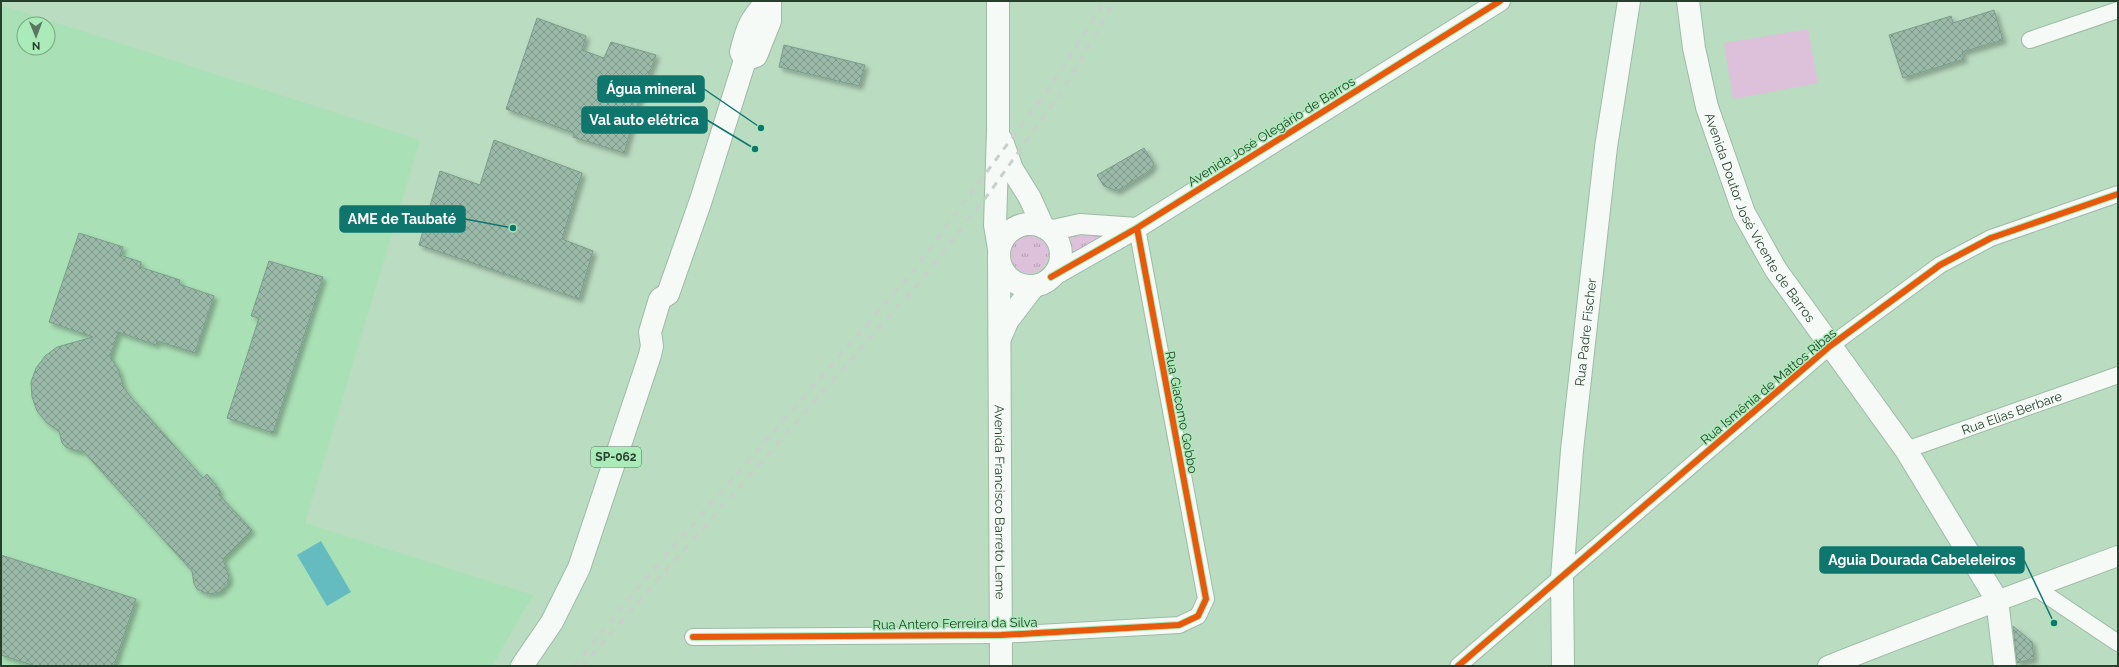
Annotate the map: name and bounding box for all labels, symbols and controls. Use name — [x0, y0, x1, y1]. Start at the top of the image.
north arrow — [16, 16, 56, 56]
text: N — [32, 39, 40, 52]
street label: Avenida José Olegário de Barros — [1185, 74, 1358, 189]
callout: Água mineral — [598, 76, 704, 102]
text: Água mineral — [606, 80, 696, 97]
callout: Val auto elétrica — [582, 107, 707, 133]
street label: Avenida Doutor José Vicente de Barros — [1702, 111, 1818, 325]
text: Val auto elétrica — [589, 112, 699, 128]
callout: AME de Taubaté — [340, 206, 465, 232]
text: AME de Taubaté — [348, 211, 457, 227]
street label: Rua Padre Fischer — [1572, 277, 1599, 387]
street label: Rua Ismênia de Mattos Ribas — [1698, 325, 1839, 448]
street label: Rua Giacomo Gobbo — [1162, 350, 1201, 475]
street label: Rua Elias Berbare — [1959, 388, 2064, 438]
street label: Avenida Francisco Barreto Leme — [992, 405, 1008, 600]
road number: SP-062 — [591, 447, 641, 467]
callout: Aguia Dourada Cabeleleiros — [1820, 547, 2024, 573]
text: Aguia Dourada Cabeleleiros — [1828, 552, 2016, 568]
street label: Rua Antero Ferreira da Silva — [872, 615, 1038, 632]

